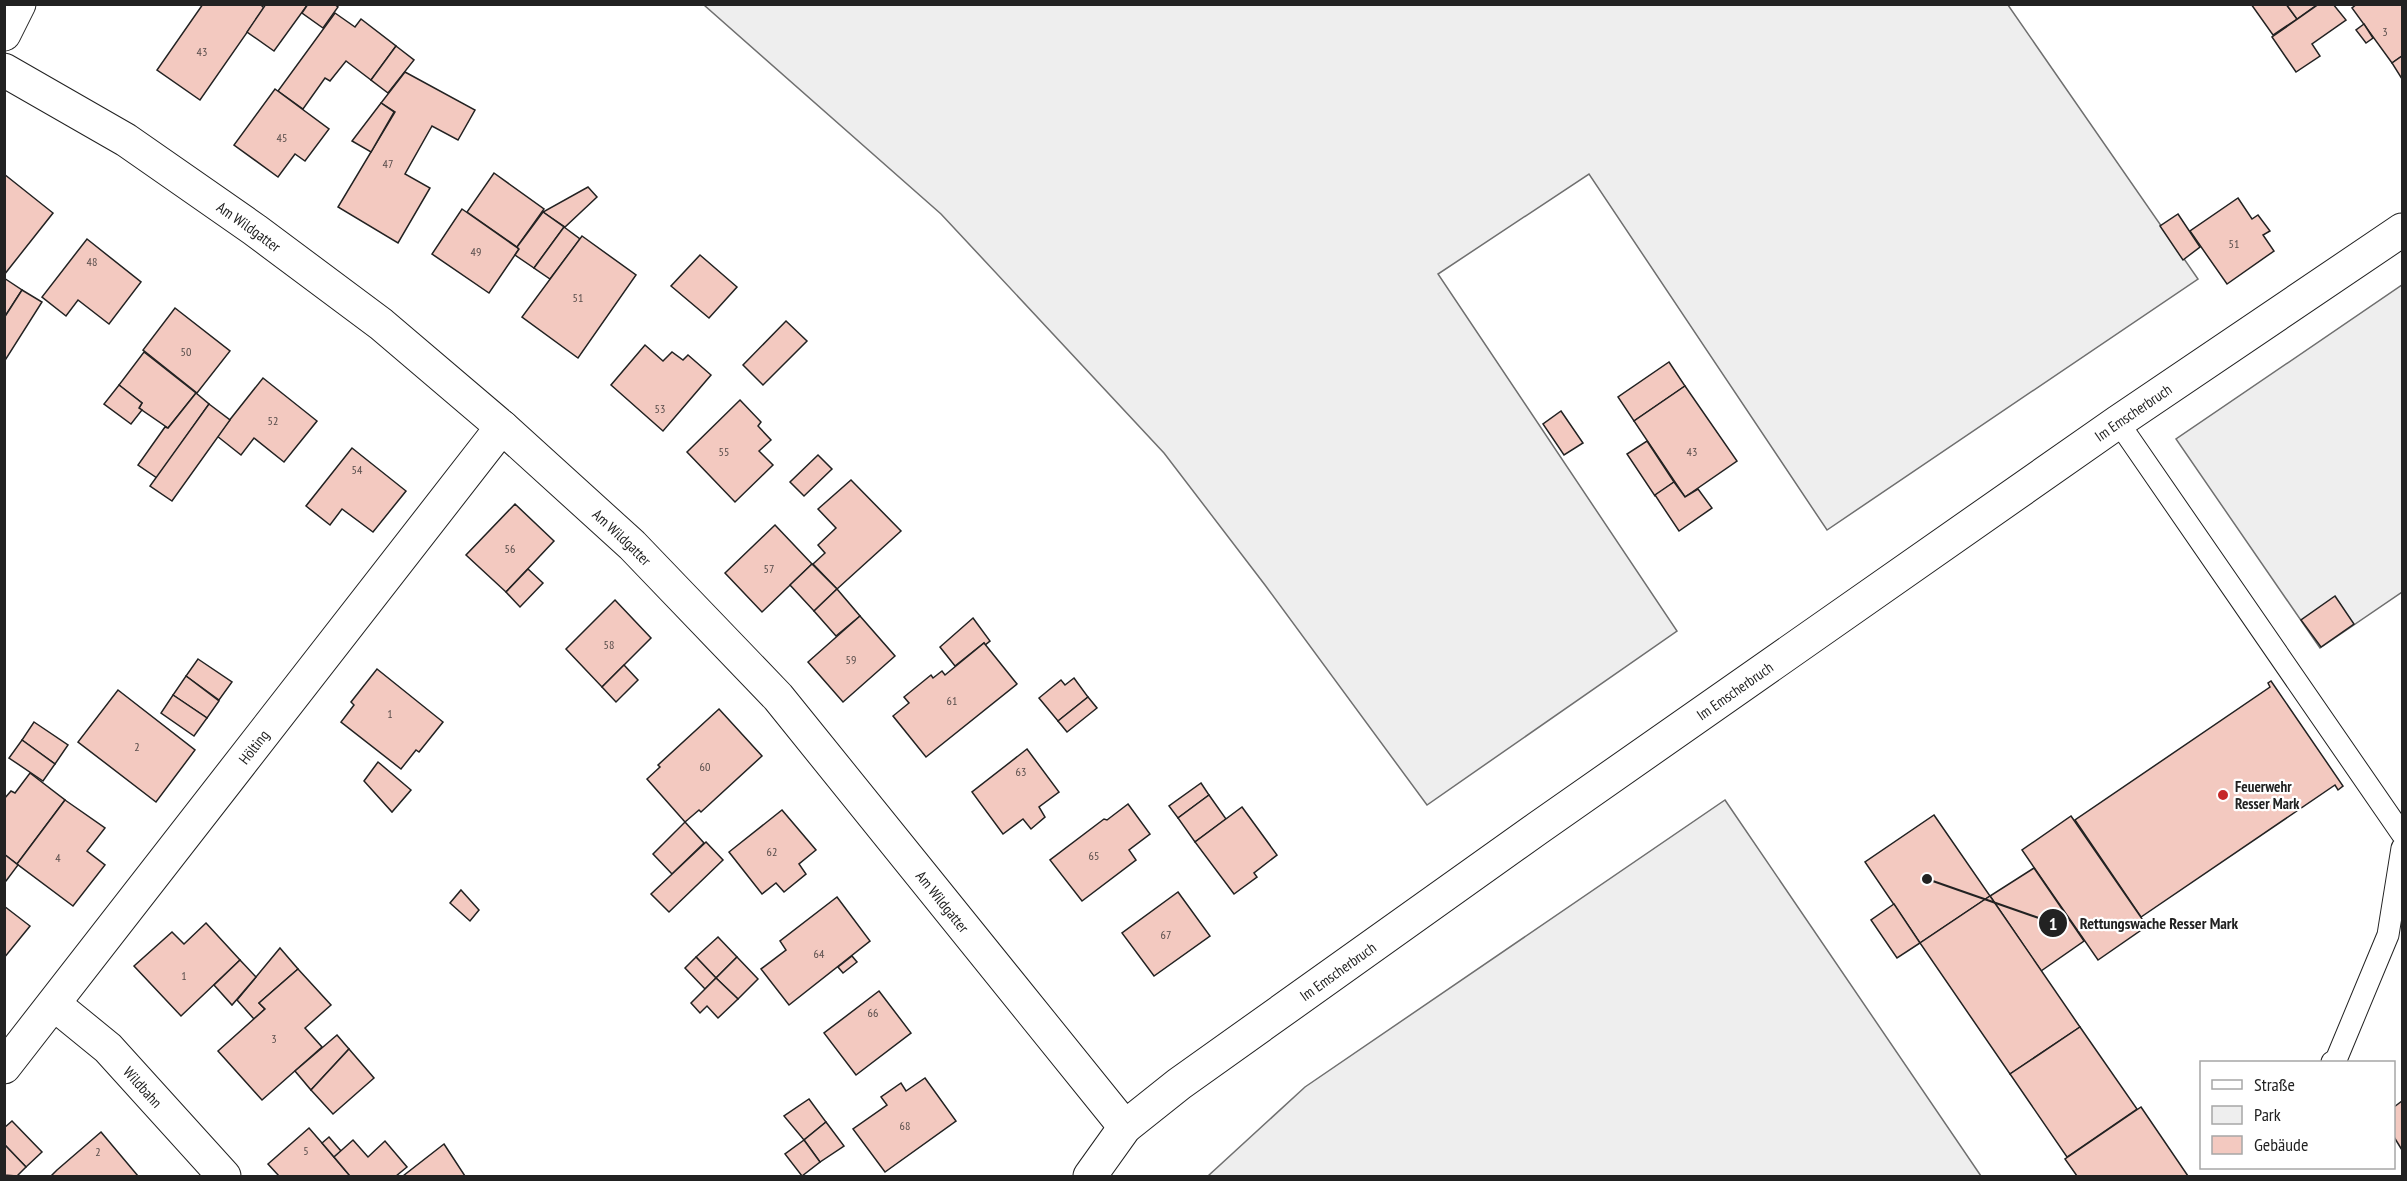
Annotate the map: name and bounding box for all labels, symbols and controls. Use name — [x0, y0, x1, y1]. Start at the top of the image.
house number: 3 — [2382, 24, 2388, 39]
house number: 43 — [197, 44, 207, 59]
house number: 45 — [277, 130, 287, 145]
house number: 47 — [383, 156, 393, 171]
street label: Am Wildgatter — [213, 197, 286, 256]
house number: 51 — [2229, 236, 2239, 251]
house number: 49 — [471, 244, 481, 259]
house number: 48 — [87, 254, 97, 269]
house number: 51 — [573, 290, 583, 305]
house number: 50 — [181, 344, 191, 359]
street label: Im Emscherbruch — [2091, 379, 2175, 445]
house number: 53 — [655, 401, 665, 416]
house number: 52 — [268, 413, 278, 428]
house number: 55 — [719, 444, 729, 459]
house number: 43 — [1687, 444, 1697, 459]
house number: 54 — [352, 462, 363, 477]
street label: Am Wildgatter — [589, 505, 656, 570]
house number: 56 — [505, 541, 515, 556]
house number: 57 — [764, 561, 774, 576]
house number: 58 — [604, 637, 614, 652]
house number: 59 — [846, 652, 856, 667]
street label: Im Emscherbruch — [1693, 657, 1776, 724]
house number: 61 — [947, 693, 957, 708]
house number: 1 — [387, 706, 393, 721]
street label: Hölting — [234, 726, 273, 768]
house number: 2 — [134, 739, 140, 754]
house number: 60 — [700, 759, 710, 774]
house number: 63 — [1016, 764, 1026, 779]
place label: Feuerwehr Resser Mark — [2235, 777, 2300, 813]
marker: Feuerwehr Resser Mark — [2216, 788, 2230, 802]
house number: 62 — [767, 844, 777, 859]
house number: 65 — [1089, 848, 1099, 863]
house number: 4 — [55, 850, 61, 865]
street label: Am Wildgatter — [912, 867, 974, 937]
callout: Rettungswache Resser Mark — [2038, 906, 2250, 940]
text: 1 — [2049, 912, 2057, 935]
text: Rettungswache Resser Mark — [2080, 913, 2239, 933]
house number: 67 — [1161, 927, 1171, 942]
street label: Im Emscherbruch — [1296, 937, 1379, 1005]
house number: 64 — [814, 946, 825, 961]
house number: 1 — [181, 968, 187, 983]
house number: 66 — [868, 1005, 878, 1020]
house number: 3 — [271, 1031, 277, 1046]
legend — [2200, 1061, 2395, 1169]
street label: Wildbahn — [120, 1062, 167, 1111]
text: Straße — [2254, 1073, 2295, 1096]
text: Park — [2254, 1103, 2281, 1126]
house number: 68 — [900, 1118, 910, 1133]
text: Gebäude — [2254, 1133, 2308, 1156]
house number: 5 — [303, 1143, 309, 1158]
house number: 2 — [95, 1144, 101, 1159]

